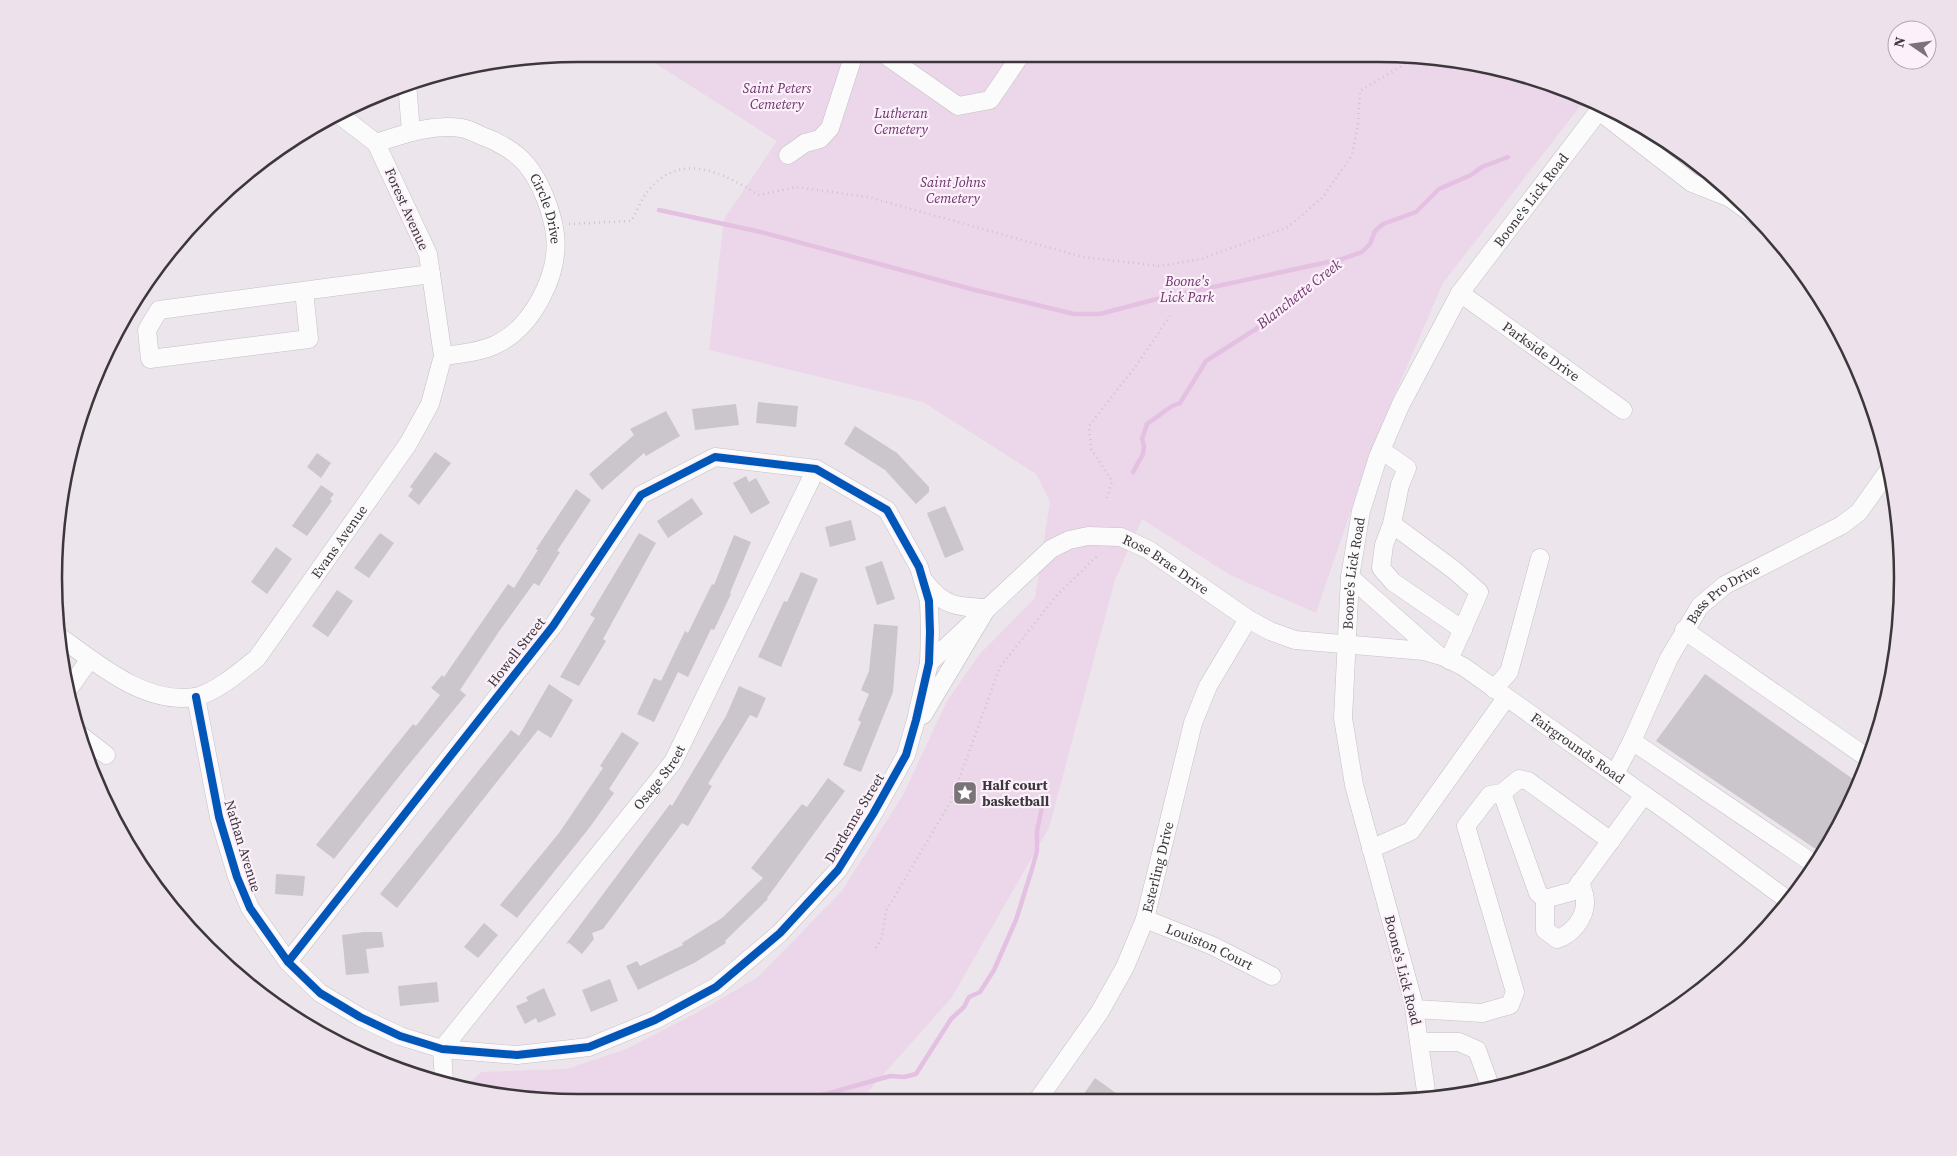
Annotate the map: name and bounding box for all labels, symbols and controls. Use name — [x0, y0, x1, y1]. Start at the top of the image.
north arrow — [1887, 20, 1937, 70]
text: N — [1888, 35, 1910, 49]
park label: Saint Peters Cemetery — [743, 78, 812, 114]
park label: Lutheran Cemetery — [873, 103, 928, 139]
street label: Boone's Lick Road — [1489, 149, 1573, 251]
street label: Forest Avenue — [380, 165, 434, 253]
street label: Circle Drive — [525, 169, 566, 244]
park label: Saint Johns Cemetery — [920, 172, 987, 208]
water label: Blanchette Creek — [1251, 253, 1346, 334]
park label: Boone's Lick Park — [1159, 271, 1215, 307]
street label: Parkside Drive — [1498, 317, 1584, 386]
street label: Evans Avenue — [306, 501, 372, 582]
street label: Boone's Lick Road — [1337, 516, 1370, 630]
street label: Rose Brae Drive — [1119, 529, 1213, 599]
street label: Bass Pro Drive — [1681, 559, 1763, 628]
street label: Howell Street — [482, 613, 550, 691]
street label: Fairgrounds Road — [1527, 708, 1629, 788]
street label: Osage Street — [628, 741, 690, 814]
street label: Dardenne Street — [819, 769, 889, 867]
place label: Half court basketball — [982, 775, 1050, 811]
place icon: Half court basketball — [952, 780, 978, 806]
street label: Nathan Avenue — [220, 798, 266, 894]
street label: Esterling Drive — [1137, 819, 1179, 915]
street label: Boone's Lick Road — [1380, 913, 1426, 1027]
street label: Louiston Court — [1163, 918, 1257, 975]

